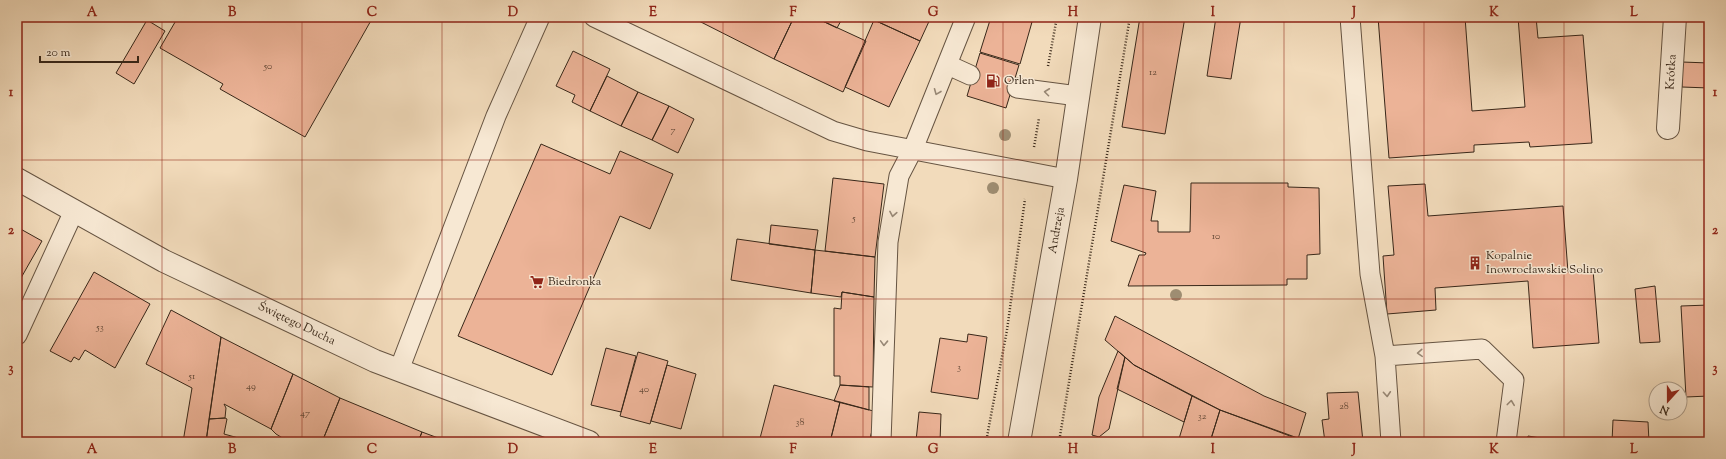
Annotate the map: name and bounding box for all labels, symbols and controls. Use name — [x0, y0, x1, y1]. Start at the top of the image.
text: A — [87, 4, 98, 22]
text: B — [228, 4, 237, 22]
text: C — [367, 4, 377, 22]
text: D — [508, 4, 518, 22]
text: E — [649, 4, 657, 22]
text: F — [789, 4, 797, 22]
text: G — [928, 4, 939, 22]
text: H — [1068, 4, 1079, 22]
text: I — [1211, 4, 1216, 22]
text: J — [1351, 4, 1356, 22]
text: K — [1489, 4, 1499, 22]
text: L — [1630, 4, 1638, 22]
scale bar — [40, 38, 138, 64]
text: 20 m — [46, 44, 71, 62]
street label: Krótka — [1661, 53, 1682, 90]
house number: 50 — [263, 59, 272, 74]
house number: 12 — [1149, 65, 1157, 80]
place label: Orlen — [1004, 72, 1035, 90]
fuel station icon: Orlen — [985, 73, 1001, 89]
text: 1 — [9, 84, 14, 102]
text: 1 — [1713, 84, 1718, 102]
one-way arrow — [1044, 88, 1050, 97]
one-way arrow — [933, 89, 941, 96]
house number: 7 — [670, 123, 676, 138]
street label: Andrzeja — [1044, 205, 1070, 255]
house number: 5 — [851, 211, 856, 226]
one-way arrow — [889, 211, 897, 217]
text: 2 — [8, 222, 15, 240]
text: 2 — [1712, 222, 1719, 240]
house number: 10 — [1212, 229, 1220, 244]
place label: Kopalnie Inowrocławskie Solino — [1486, 247, 1603, 279]
building icon: Kopalnie Inowrocławskie Solino — [1467, 255, 1483, 271]
place label: Biedronka — [548, 273, 602, 291]
supermarket icon: Biedronka — [529, 274, 545, 290]
street label: Świętego Ducha — [255, 298, 339, 350]
house number: 53 — [95, 320, 104, 335]
one-way arrow — [880, 340, 889, 346]
one-way arrow — [1417, 349, 1423, 358]
text: 3 — [8, 360, 14, 378]
house number: 3 — [957, 360, 961, 375]
text: 3 — [1712, 360, 1718, 378]
house number: 51 — [188, 369, 196, 384]
house number: 49 — [246, 379, 256, 394]
north arrow — [1648, 381, 1688, 421]
house number: 40 — [639, 382, 649, 397]
one-way arrow — [1383, 391, 1392, 397]
house number: 28 — [1339, 399, 1349, 414]
one-way arrow — [1506, 400, 1515, 406]
text: N — [1658, 400, 1673, 419]
house number: 47 — [300, 406, 310, 421]
house number: 32 — [1198, 409, 1207, 424]
house number: 38 — [795, 415, 805, 430]
text: A — [87, 441, 98, 459]
text: B — [228, 441, 237, 459]
text: C — [367, 441, 377, 459]
text: D — [508, 441, 518, 459]
text: E — [649, 441, 657, 459]
text: F — [789, 441, 797, 459]
text: G — [928, 441, 939, 459]
text: H — [1068, 441, 1079, 459]
text: I — [1211, 441, 1216, 459]
text: J — [1351, 441, 1356, 459]
text: K — [1489, 441, 1499, 459]
text: L — [1630, 441, 1638, 459]

